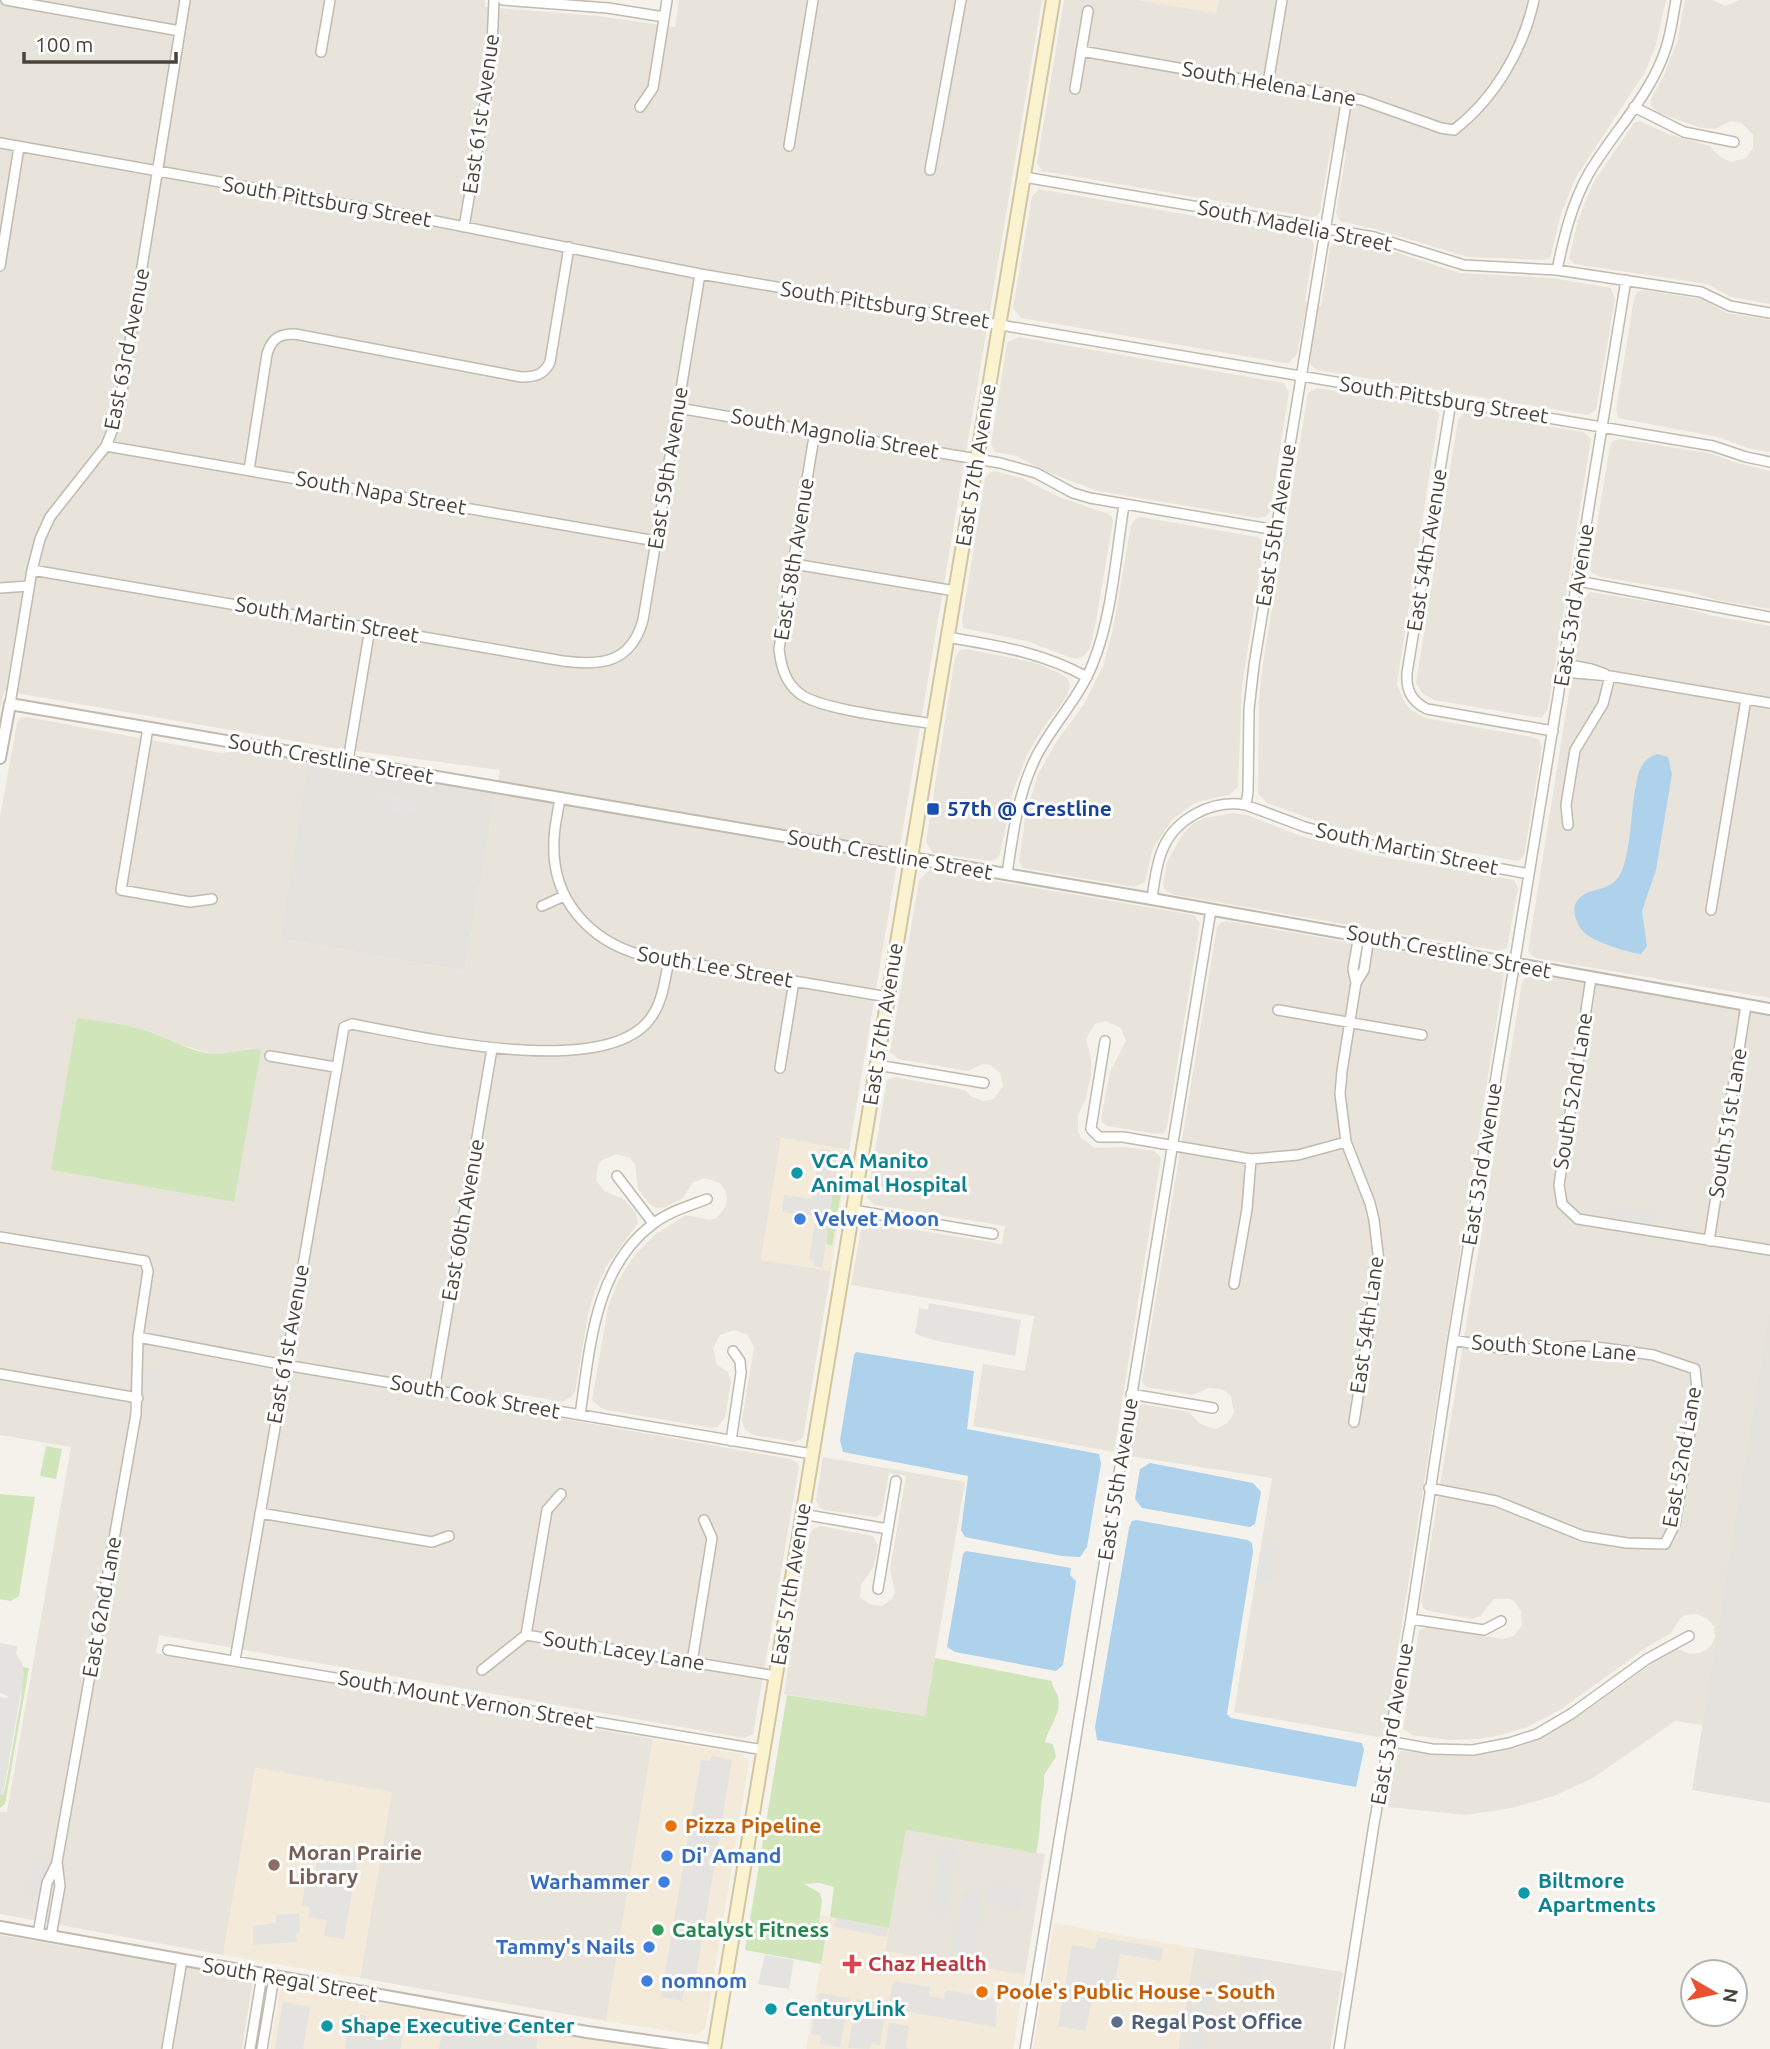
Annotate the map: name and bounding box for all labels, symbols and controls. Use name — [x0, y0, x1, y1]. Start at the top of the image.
scale bar — [24, 21, 177, 65]
text: 100 m — [35, 32, 93, 56]
street label: East 61st Avenue — [457, 32, 503, 195]
street label: South Helena Lane — [1180, 56, 1358, 110]
street label: South Pittsburg Street — [221, 171, 433, 231]
street label: South Madelia Street — [1196, 194, 1395, 256]
street label: East 63rd Avenue — [99, 266, 153, 432]
street label: South Pittsburg Street — [779, 276, 991, 332]
street label: South Pittsburg Street — [1338, 371, 1550, 427]
street label: East 57th Avenue — [950, 382, 1000, 548]
street label: East 59th Avenue — [642, 385, 692, 551]
street label: South Magnolia Street — [729, 403, 941, 463]
street label: East 55th Avenue — [1250, 442, 1300, 608]
street label: South Napa Street — [294, 465, 468, 519]
street label: East 54th Avenue — [1401, 467, 1451, 633]
street label: East 58th Avenue — [768, 476, 818, 642]
street label: East 53rd Avenue — [1548, 522, 1598, 688]
street label: South Martin Street — [233, 591, 421, 647]
street label: South Crestline Street — [227, 728, 436, 788]
place label: 57th @ Crestline — [947, 796, 1112, 820]
marker: 57th @ Crestline — [925, 801, 941, 817]
street label: South Martin Street — [1314, 817, 1501, 879]
street label: South Crestline Street — [786, 824, 995, 884]
street label: South Crestline Street — [1345, 919, 1553, 983]
street label: South Lee Street — [635, 941, 795, 992]
street label: East 57th Avenue — [857, 941, 907, 1107]
street label: South 52nd Lane — [1548, 1011, 1596, 1171]
street label: South 51st Lane — [1703, 1046, 1751, 1199]
street label: East 53rd Avenue — [1456, 1081, 1506, 1247]
street label: East 60th Avenue — [436, 1137, 488, 1303]
place label: VCA Manito Animal Hospital — [811, 1148, 967, 1196]
marker: VCA Manito Animal Hospital — [789, 1165, 805, 1181]
place label: Velvet Moon — [814, 1206, 939, 1230]
marker: Velvet Moon — [792, 1211, 808, 1227]
street label: East 54th Lane — [1344, 1255, 1388, 1395]
street label: East 61st Avenue — [261, 1262, 313, 1425]
street label: South Stone Lane — [1471, 1329, 1637, 1365]
street label: South Cook Street — [388, 1369, 562, 1423]
street label: East 52nd Lane — [1657, 1385, 1705, 1529]
street label: East 55th Avenue — [1092, 1396, 1142, 1562]
street label: East 57th Avenue — [765, 1501, 815, 1667]
street label: East 62nd Lane — [77, 1535, 125, 1679]
street label: South Lacey Lane — [542, 1625, 707, 1675]
street label: East 53rd Avenue — [1365, 1641, 1417, 1807]
street label: South Mount Vernon Street — [336, 1665, 596, 1733]
place label: Pizza Pipeline — [685, 1813, 821, 1837]
marker: Pizza Pipeline — [663, 1818, 679, 1834]
place label: Moran Prairie Library — [288, 1840, 422, 1888]
place label: Di' Amand — [681, 1843, 781, 1867]
marker: Di' Amand — [659, 1848, 675, 1864]
marker: Moran Prairie Library — [266, 1857, 282, 1873]
place label: Biltmore Apartments — [1538, 1868, 1656, 1916]
place label: Warhammer — [530, 1869, 650, 1893]
marker: Warhammer — [656, 1874, 672, 1890]
marker: Biltmore Apartments — [1516, 1885, 1532, 1901]
place label: Catalyst Fitness — [672, 1917, 829, 1941]
marker: Catalyst Fitness — [650, 1922, 666, 1938]
place label: Tammy's Nails — [496, 1934, 635, 1958]
marker: Tammy's Nails — [641, 1939, 657, 1955]
place label: Chaz Health — [868, 1951, 987, 1975]
street label: South Regal Street — [201, 1952, 379, 2006]
marker: Chaz Health — [842, 1954, 862, 1974]
north arrow — [1679, 1958, 1749, 2028]
place label: nomnom — [661, 1968, 747, 1992]
marker: nomnom — [639, 1973, 655, 1989]
place label: Poole's Public House - South — [996, 1979, 1276, 2003]
marker: Poole's Public House - South — [974, 1984, 990, 2000]
text: N — [1719, 1987, 1743, 2004]
place label: CenturyLink — [785, 1996, 906, 2020]
marker: CenturyLink — [763, 2001, 779, 2017]
place label: Regal Post Office — [1131, 2009, 1303, 2033]
place label: Shape Executive Center — [341, 2013, 575, 2037]
marker: Regal Post Office — [1109, 2014, 1125, 2030]
marker: Shape Executive Center — [319, 2018, 335, 2034]

